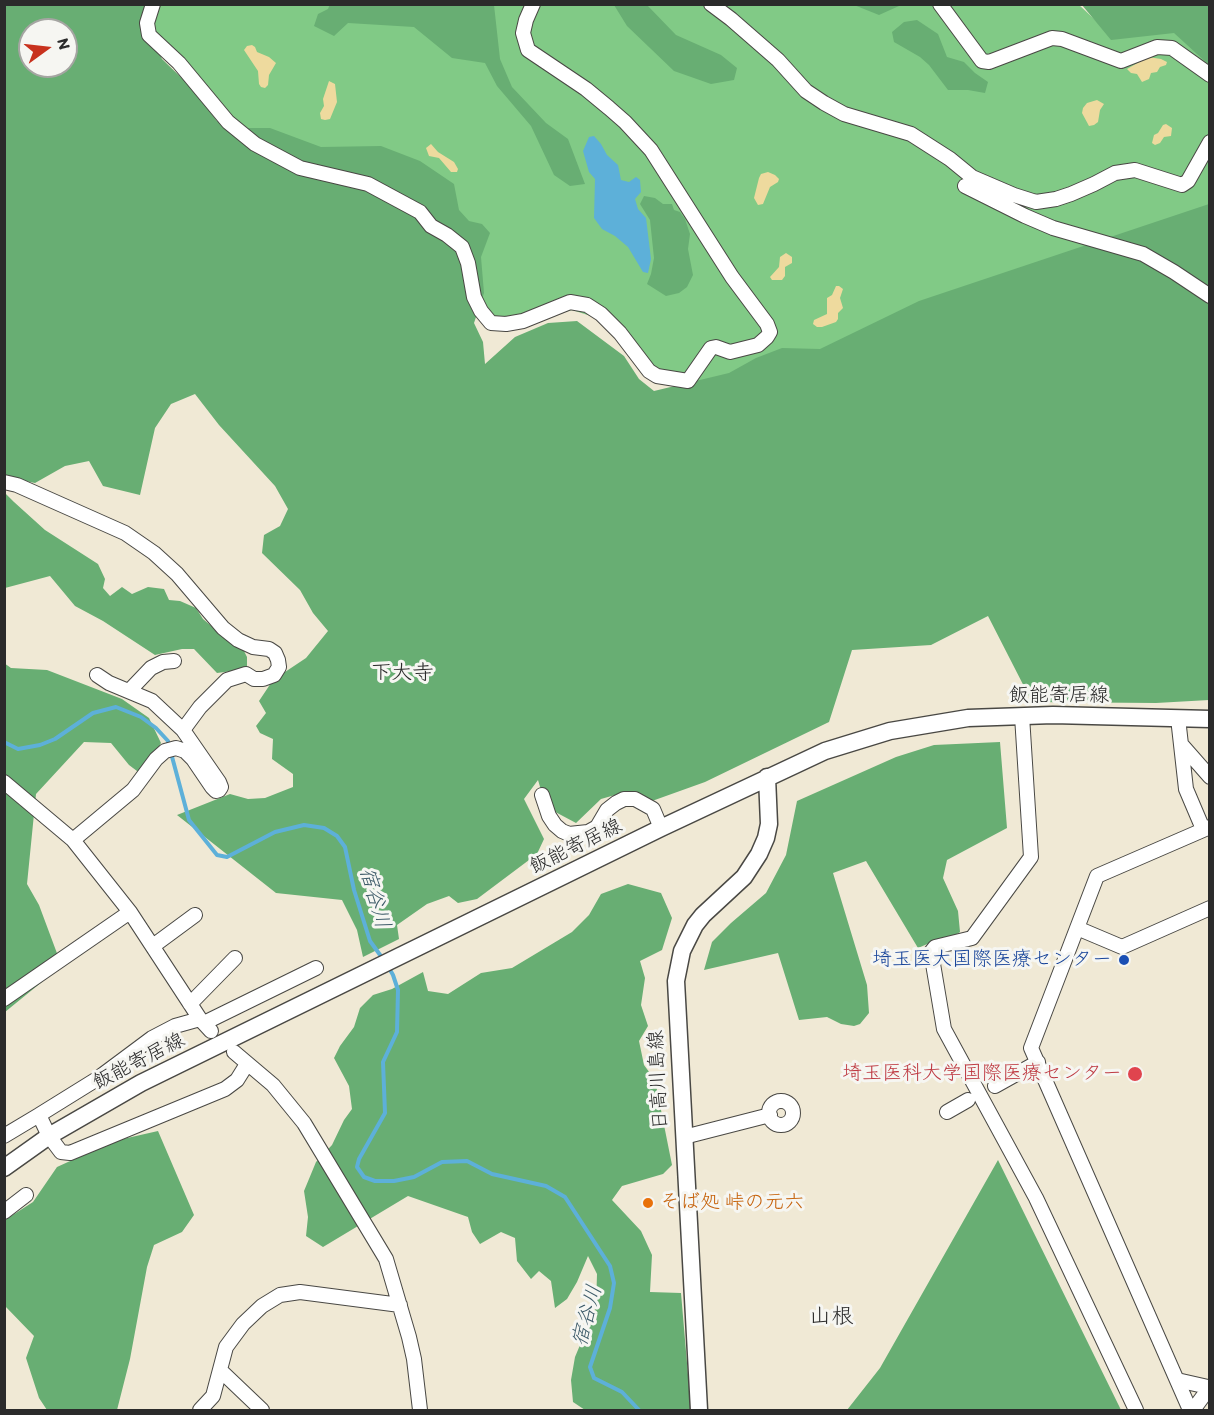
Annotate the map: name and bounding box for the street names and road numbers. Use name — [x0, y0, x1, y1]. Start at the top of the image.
street label: 飯能寄居線 — [1009, 684, 1109, 708]
street label: 飯能寄居線 — [526, 814, 626, 880]
street label: 飯能寄居線 — [89, 1029, 189, 1095]
street label: 日高川島線 — [644, 1029, 674, 1131]

